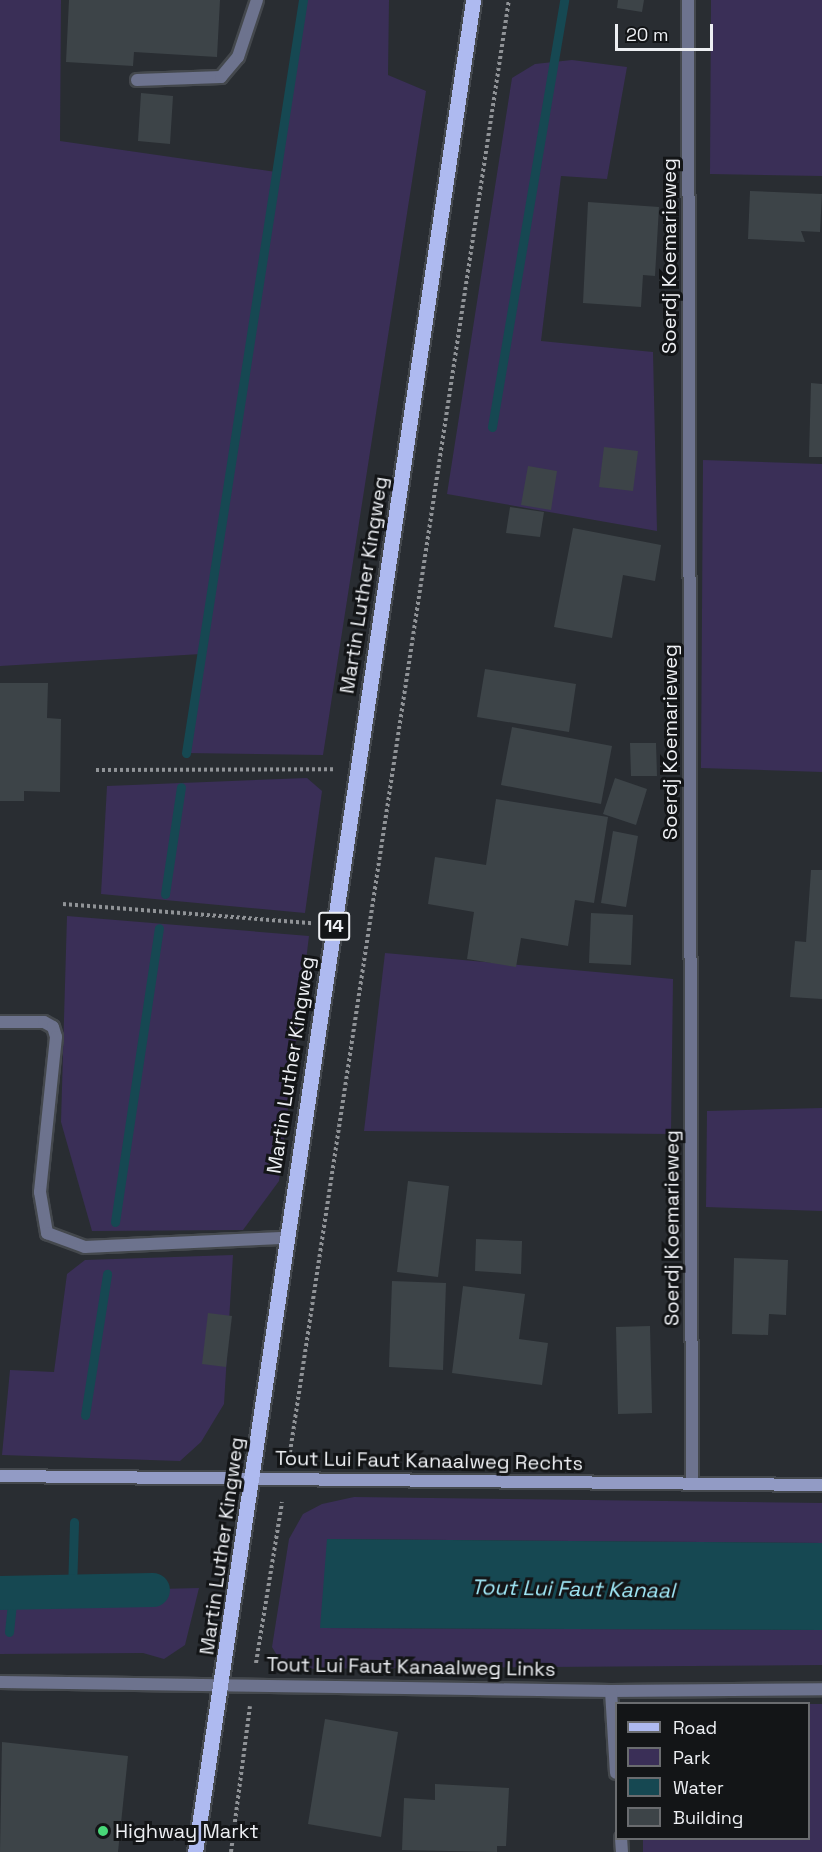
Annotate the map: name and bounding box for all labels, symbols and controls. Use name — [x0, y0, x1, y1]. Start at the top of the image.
scale bar — [618, 12, 716, 50]
text: 20 m — [626, 23, 669, 46]
street label: Soerdj Koemarieweg — [657, 158, 681, 354]
street label: Martin Luther Kingweg — [335, 475, 393, 695]
street label: Soerdj Koemarieweg — [658, 644, 682, 840]
road number: 14 — [318, 911, 350, 941]
street label: Martin Luther Kingweg — [262, 955, 320, 1175]
street label: Soerdj Koemarieweg — [660, 1130, 684, 1326]
street label: Martin Luther Kingweg — [195, 1436, 249, 1656]
street label: Tout Lui Faut Kanaalweg Rechts — [275, 1446, 583, 1476]
water label: Tout Lui Faut Kanaal — [471, 1575, 675, 1603]
street label: Tout Lui Faut Kanaalweg Links — [266, 1652, 556, 1682]
legend — [615, 1702, 810, 1840]
text: Road — [673, 1716, 717, 1739]
text: Park — [673, 1746, 710, 1769]
text: Water — [673, 1776, 724, 1799]
text: Building — [673, 1806, 743, 1829]
place label: Highway Markt — [115, 1819, 259, 1843]
marker: Highway Markt — [96, 1824, 110, 1838]

